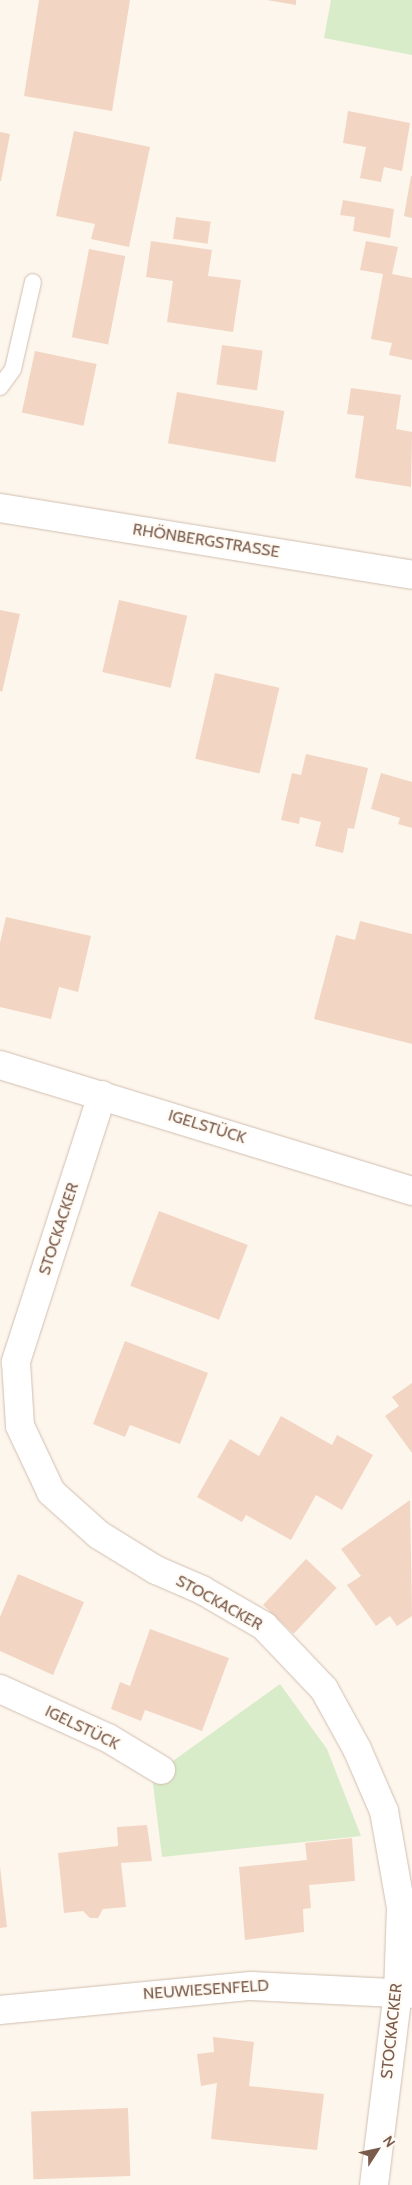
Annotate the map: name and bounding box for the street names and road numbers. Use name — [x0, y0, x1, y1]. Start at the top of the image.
street label: RHÖNBERGSTRASSE — [131, 520, 281, 562]
street label: IGELSTÜCK — [166, 1106, 248, 1148]
street label: STOCKACKER — [35, 1180, 83, 1278]
street label: STOCKACKER — [172, 1571, 266, 1635]
street label: IGELSTÜCK — [42, 1702, 122, 1754]
street label: NEUWIESENFELD — [142, 1976, 270, 2004]
street label: STOCKACKER — [377, 1982, 407, 2080]

